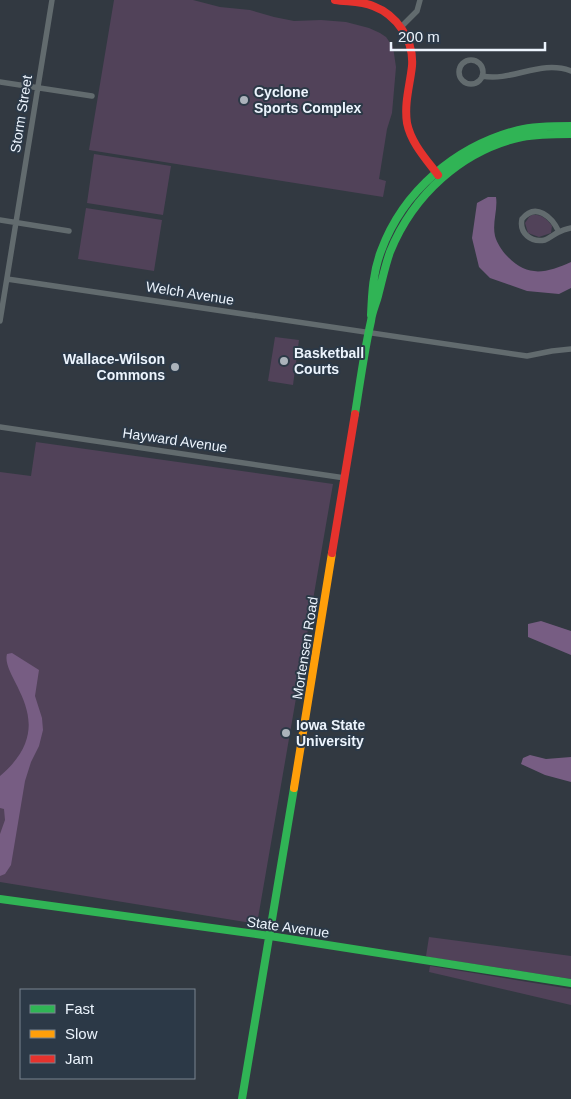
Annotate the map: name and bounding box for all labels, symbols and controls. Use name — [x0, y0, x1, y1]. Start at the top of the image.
scale bar — [391, 20, 545, 52]
text: 200 m — [398, 28, 440, 45]
street label: Storm Street — [7, 74, 35, 154]
place label: Cyclone Sports Complex — [254, 84, 362, 116]
marker: Cyclone Sports Complex — [238, 94, 250, 106]
street label: Welch Avenue — [145, 278, 235, 308]
place label: Basketball Courts — [294, 345, 364, 377]
place label: Wallace-Wilson Commons — [63, 351, 165, 383]
marker: Basketball Courts — [278, 355, 290, 367]
marker: Wallace-Wilson Commons — [169, 361, 181, 373]
street label: Hayward Avenue — [122, 425, 229, 455]
street label: Mortensen Road — [289, 596, 321, 700]
place label: Iowa State University — [296, 717, 365, 749]
marker: Iowa State University — [280, 727, 292, 739]
street label: State Avenue — [246, 913, 330, 941]
legend — [20, 989, 195, 1079]
text: Fast — [65, 1000, 95, 1017]
text: Slow — [65, 1025, 98, 1042]
text: Jam — [65, 1050, 93, 1067]

